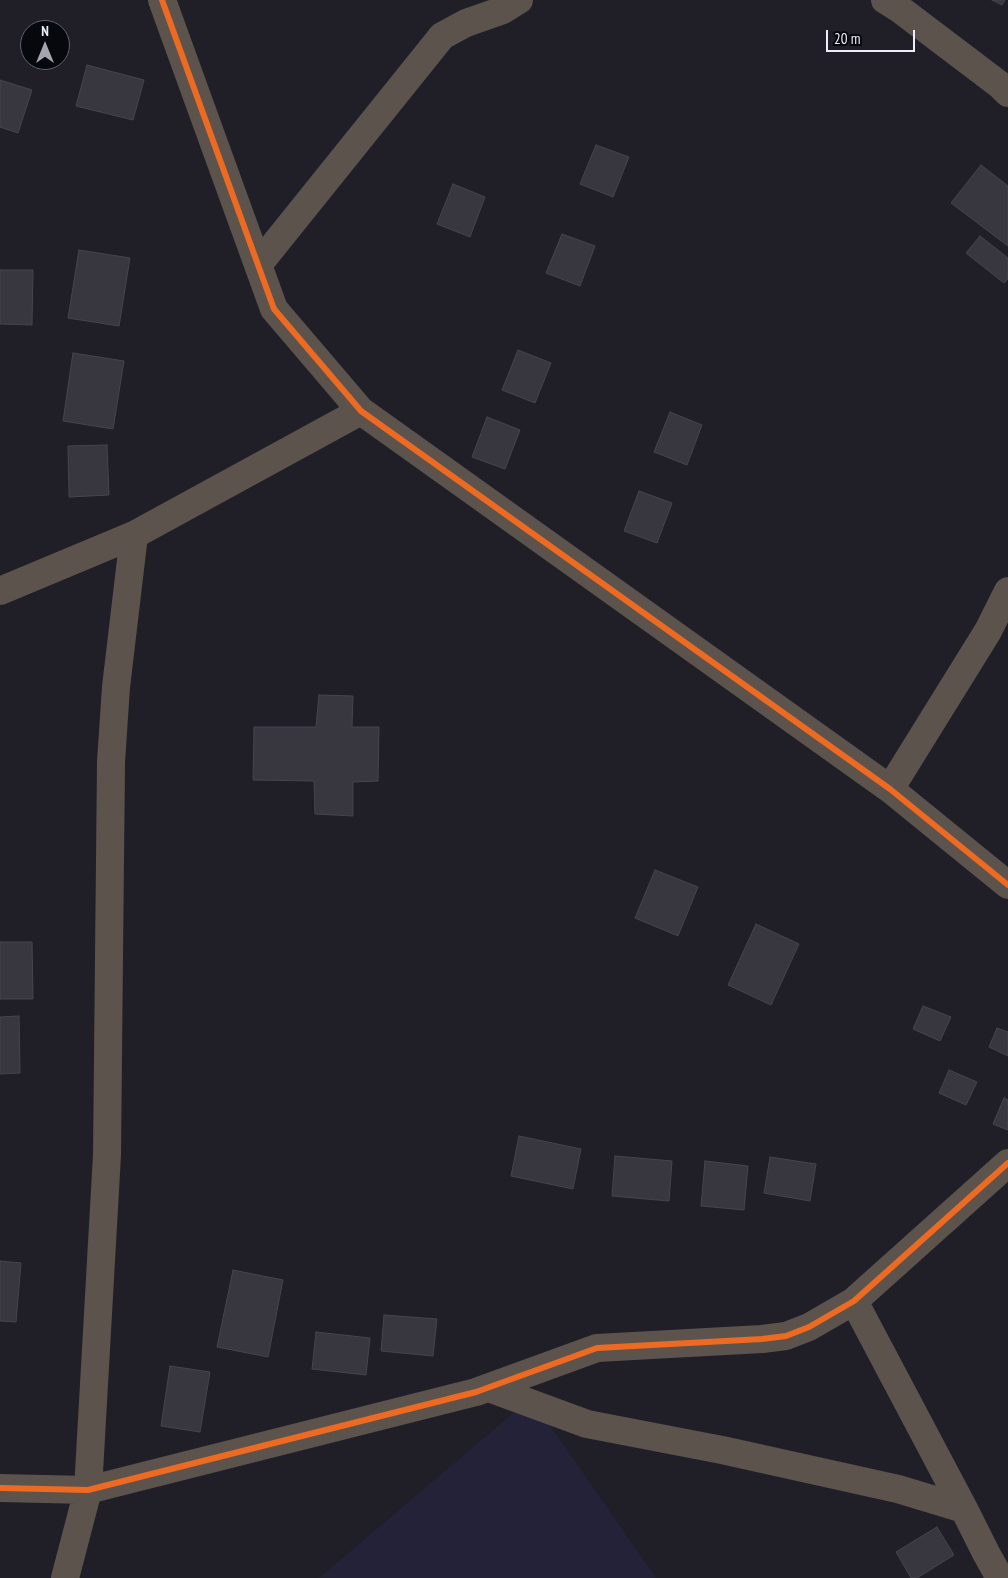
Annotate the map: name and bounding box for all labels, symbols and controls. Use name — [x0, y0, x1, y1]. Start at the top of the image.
north arrow — [20, 20, 70, 70]
scale bar — [828, 20, 917, 52]
text: N — [41, 22, 49, 40]
text: 20 m — [834, 29, 860, 48]

